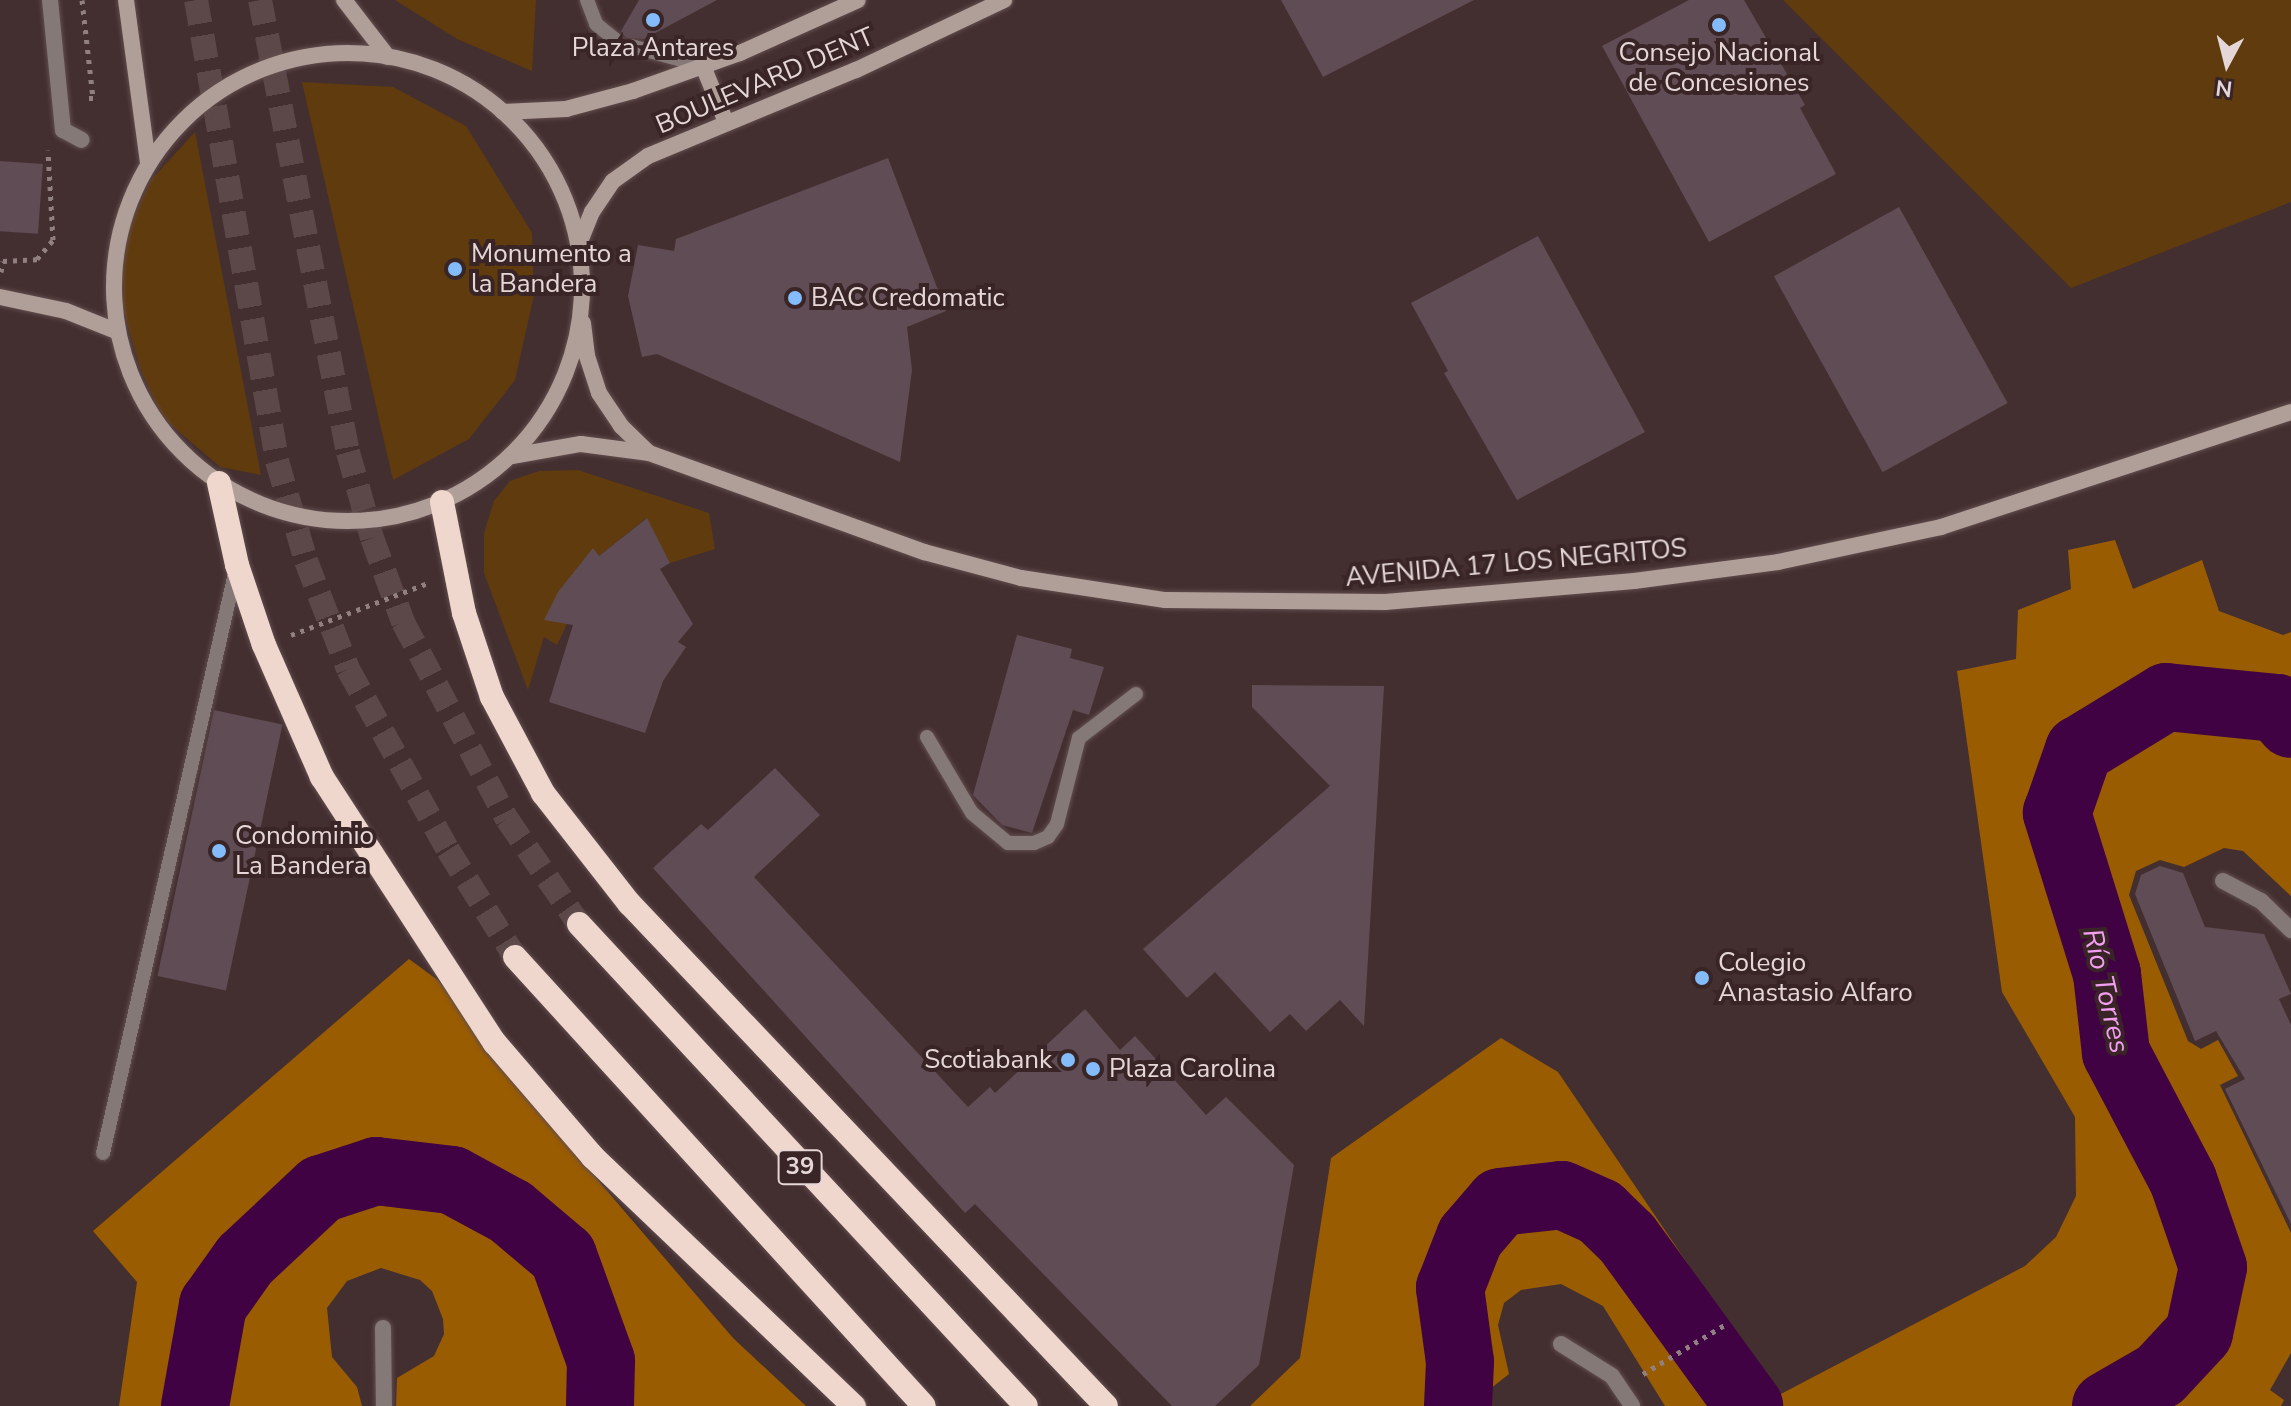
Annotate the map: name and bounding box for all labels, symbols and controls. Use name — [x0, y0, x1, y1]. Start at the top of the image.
marker: Plaza Antares — [644, 11, 662, 29]
marker: Consejo Nacional de Concesiones — [1710, 16, 1728, 34]
street label: BOULEVARD DENT — [651, 21, 879, 141]
north arrow — [2187, 24, 2267, 104]
place label: Plaza Antares — [572, 32, 734, 64]
place label: Consejo Nacional de Concesiones — [1618, 37, 1820, 98]
text: N — [2214, 72, 2234, 104]
place label: Monumento a la Bandera — [471, 238, 632, 300]
marker: Monumento a la Bandera — [446, 260, 464, 278]
place label: BAC Credomatic — [811, 282, 1004, 314]
marker: BAC Credomatic — [786, 289, 804, 307]
street label: AVENIDA 17 LOS NEGRITOS — [1344, 533, 1688, 593]
place label: Condominio La Bandera — [235, 820, 374, 882]
marker: Condominio La Bandera — [210, 842, 228, 860]
water label: Río Torres — [2075, 926, 2137, 1056]
place label: Colegio Anastasio Alfaro — [1718, 947, 1913, 1008]
marker: Colegio Anastasio Alfaro — [1693, 969, 1711, 987]
place label: Scotiabank — [924, 1044, 1052, 1076]
marker: Scotiabank — [1059, 1051, 1077, 1069]
place label: Plaza Carolina — [1109, 1053, 1276, 1085]
marker: Plaza Carolina — [1084, 1060, 1102, 1078]
road number: 39 — [776, 1147, 824, 1187]

